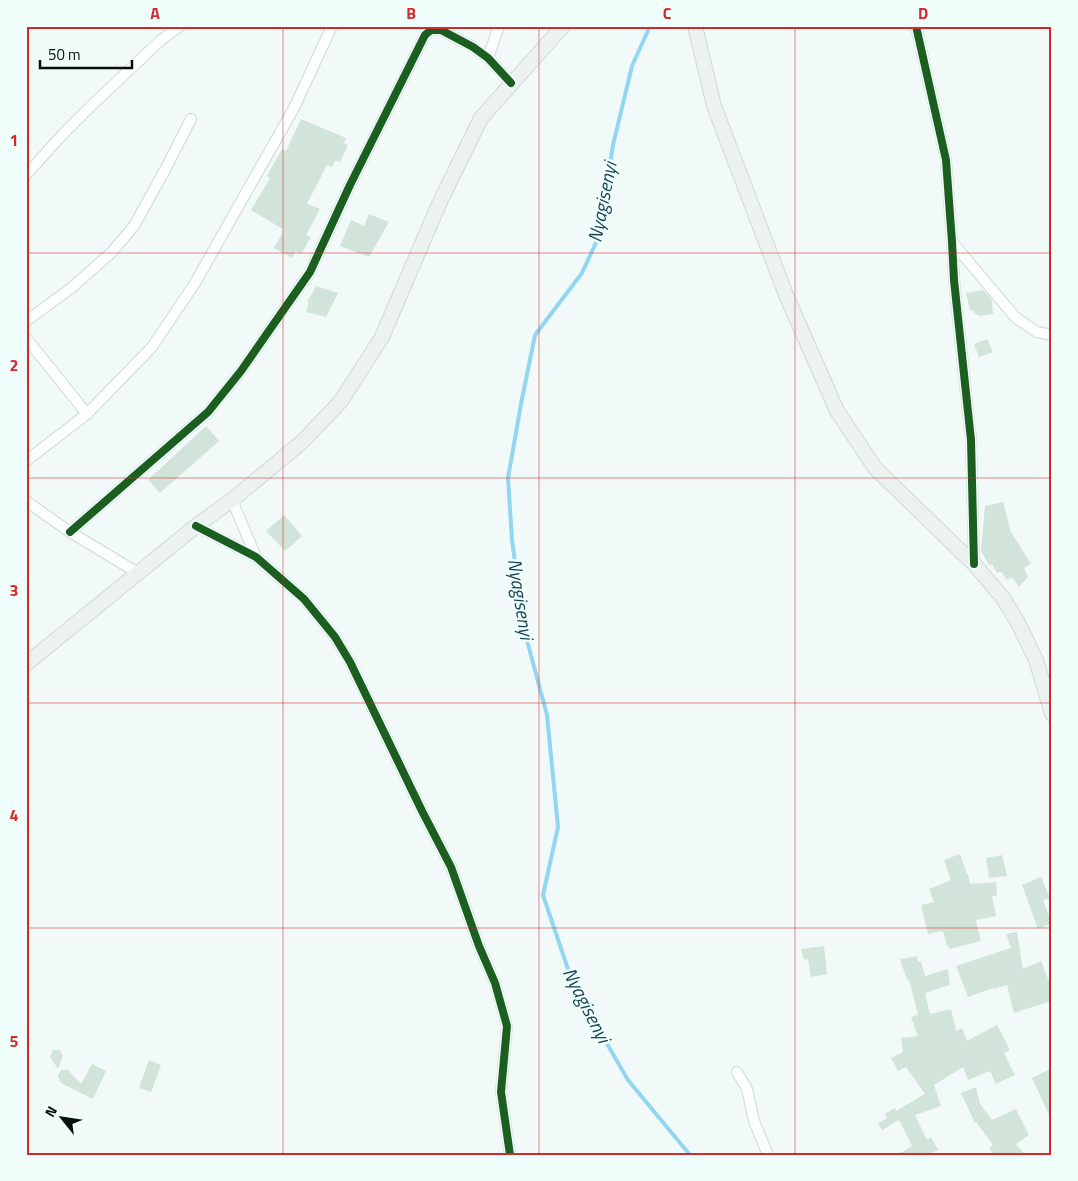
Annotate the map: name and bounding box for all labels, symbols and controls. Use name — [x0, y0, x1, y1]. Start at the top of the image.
text: A — [150, 1, 160, 25]
text: B — [406, 1, 416, 25]
text: C — [663, 1, 672, 25]
text: D — [918, 1, 928, 25]
scale bar — [40, 38, 132, 70]
text: 50 m — [48, 43, 81, 66]
text: 1 — [10, 128, 18, 152]
water label: Nyagisenyi — [580, 157, 624, 245]
text: 2 — [10, 353, 18, 377]
water label: Nyagisenyi — [501, 556, 543, 643]
text: 3 — [10, 578, 18, 602]
text: 4 — [10, 803, 19, 827]
water label: Nyagisenyi — [556, 962, 620, 1049]
text: 5 — [10, 1029, 19, 1053]
north arrow — [38, 1094, 88, 1144]
text: N — [39, 1102, 62, 1121]

